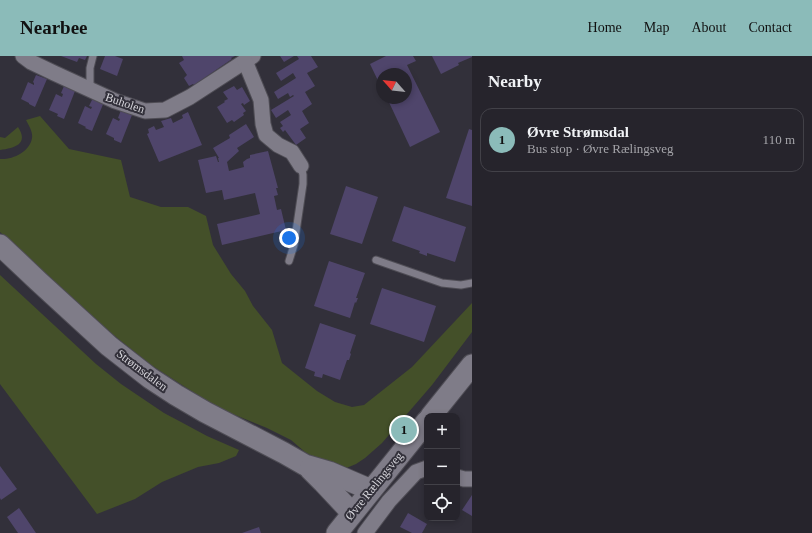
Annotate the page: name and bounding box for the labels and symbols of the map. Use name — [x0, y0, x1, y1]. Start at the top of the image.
north arrow — [376, 68, 412, 104]
street label: Buholen — [103, 90, 147, 116]
your location — [279, 228, 299, 248]
street label: Strømsdalen — [114, 346, 170, 394]
pin: 1 — [391, 415, 417, 445]
street label: Øvre Rælingsveg — [342, 449, 406, 523]

